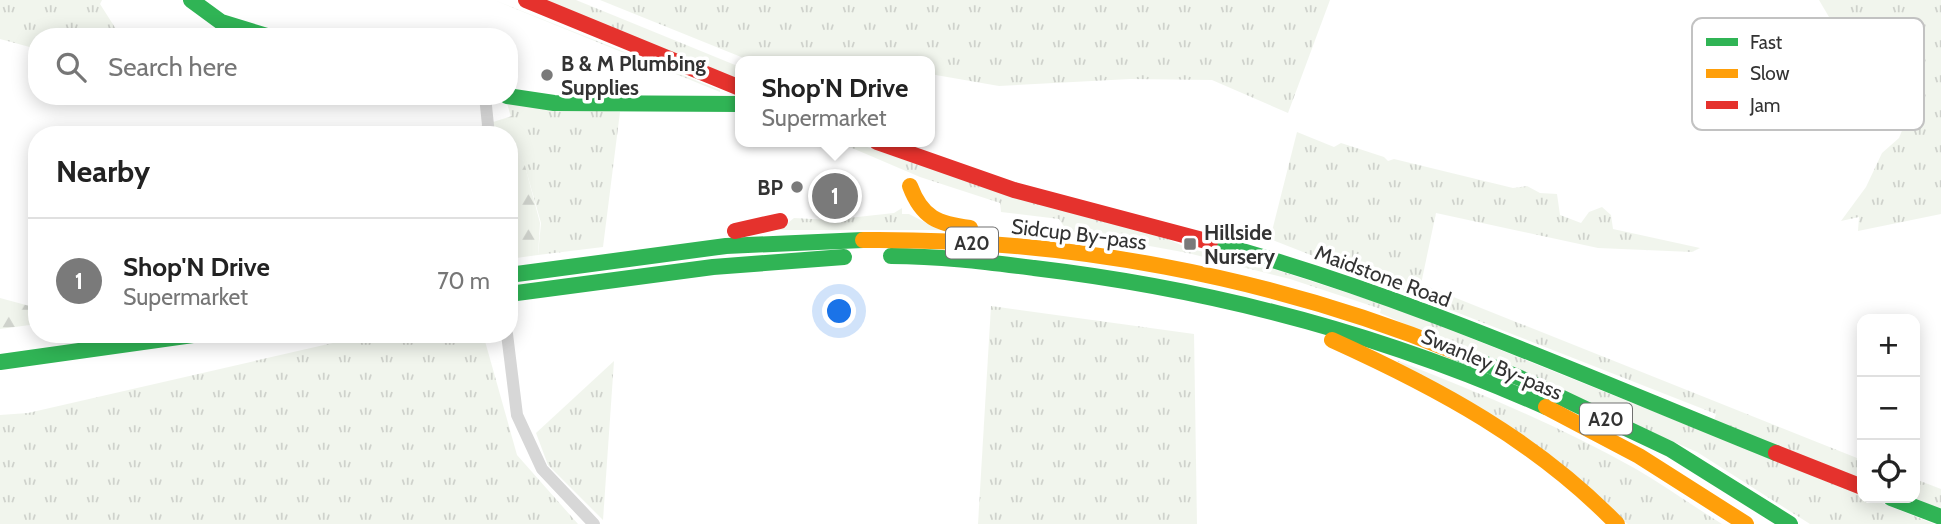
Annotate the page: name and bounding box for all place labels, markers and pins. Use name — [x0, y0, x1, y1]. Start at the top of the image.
place label: B & M Plumbing Supplies — [561, 51, 706, 100]
marker: B & M Plumbing Supplies — [539, 67, 555, 83]
pin: 1 — [812, 170, 858, 222]
place label: BP — [757, 175, 783, 200]
marker: BP — [789, 179, 805, 195]
place label: Hillside Nursery — [1204, 220, 1276, 269]
marker: Hillside Nursery — [1182, 236, 1198, 252]

